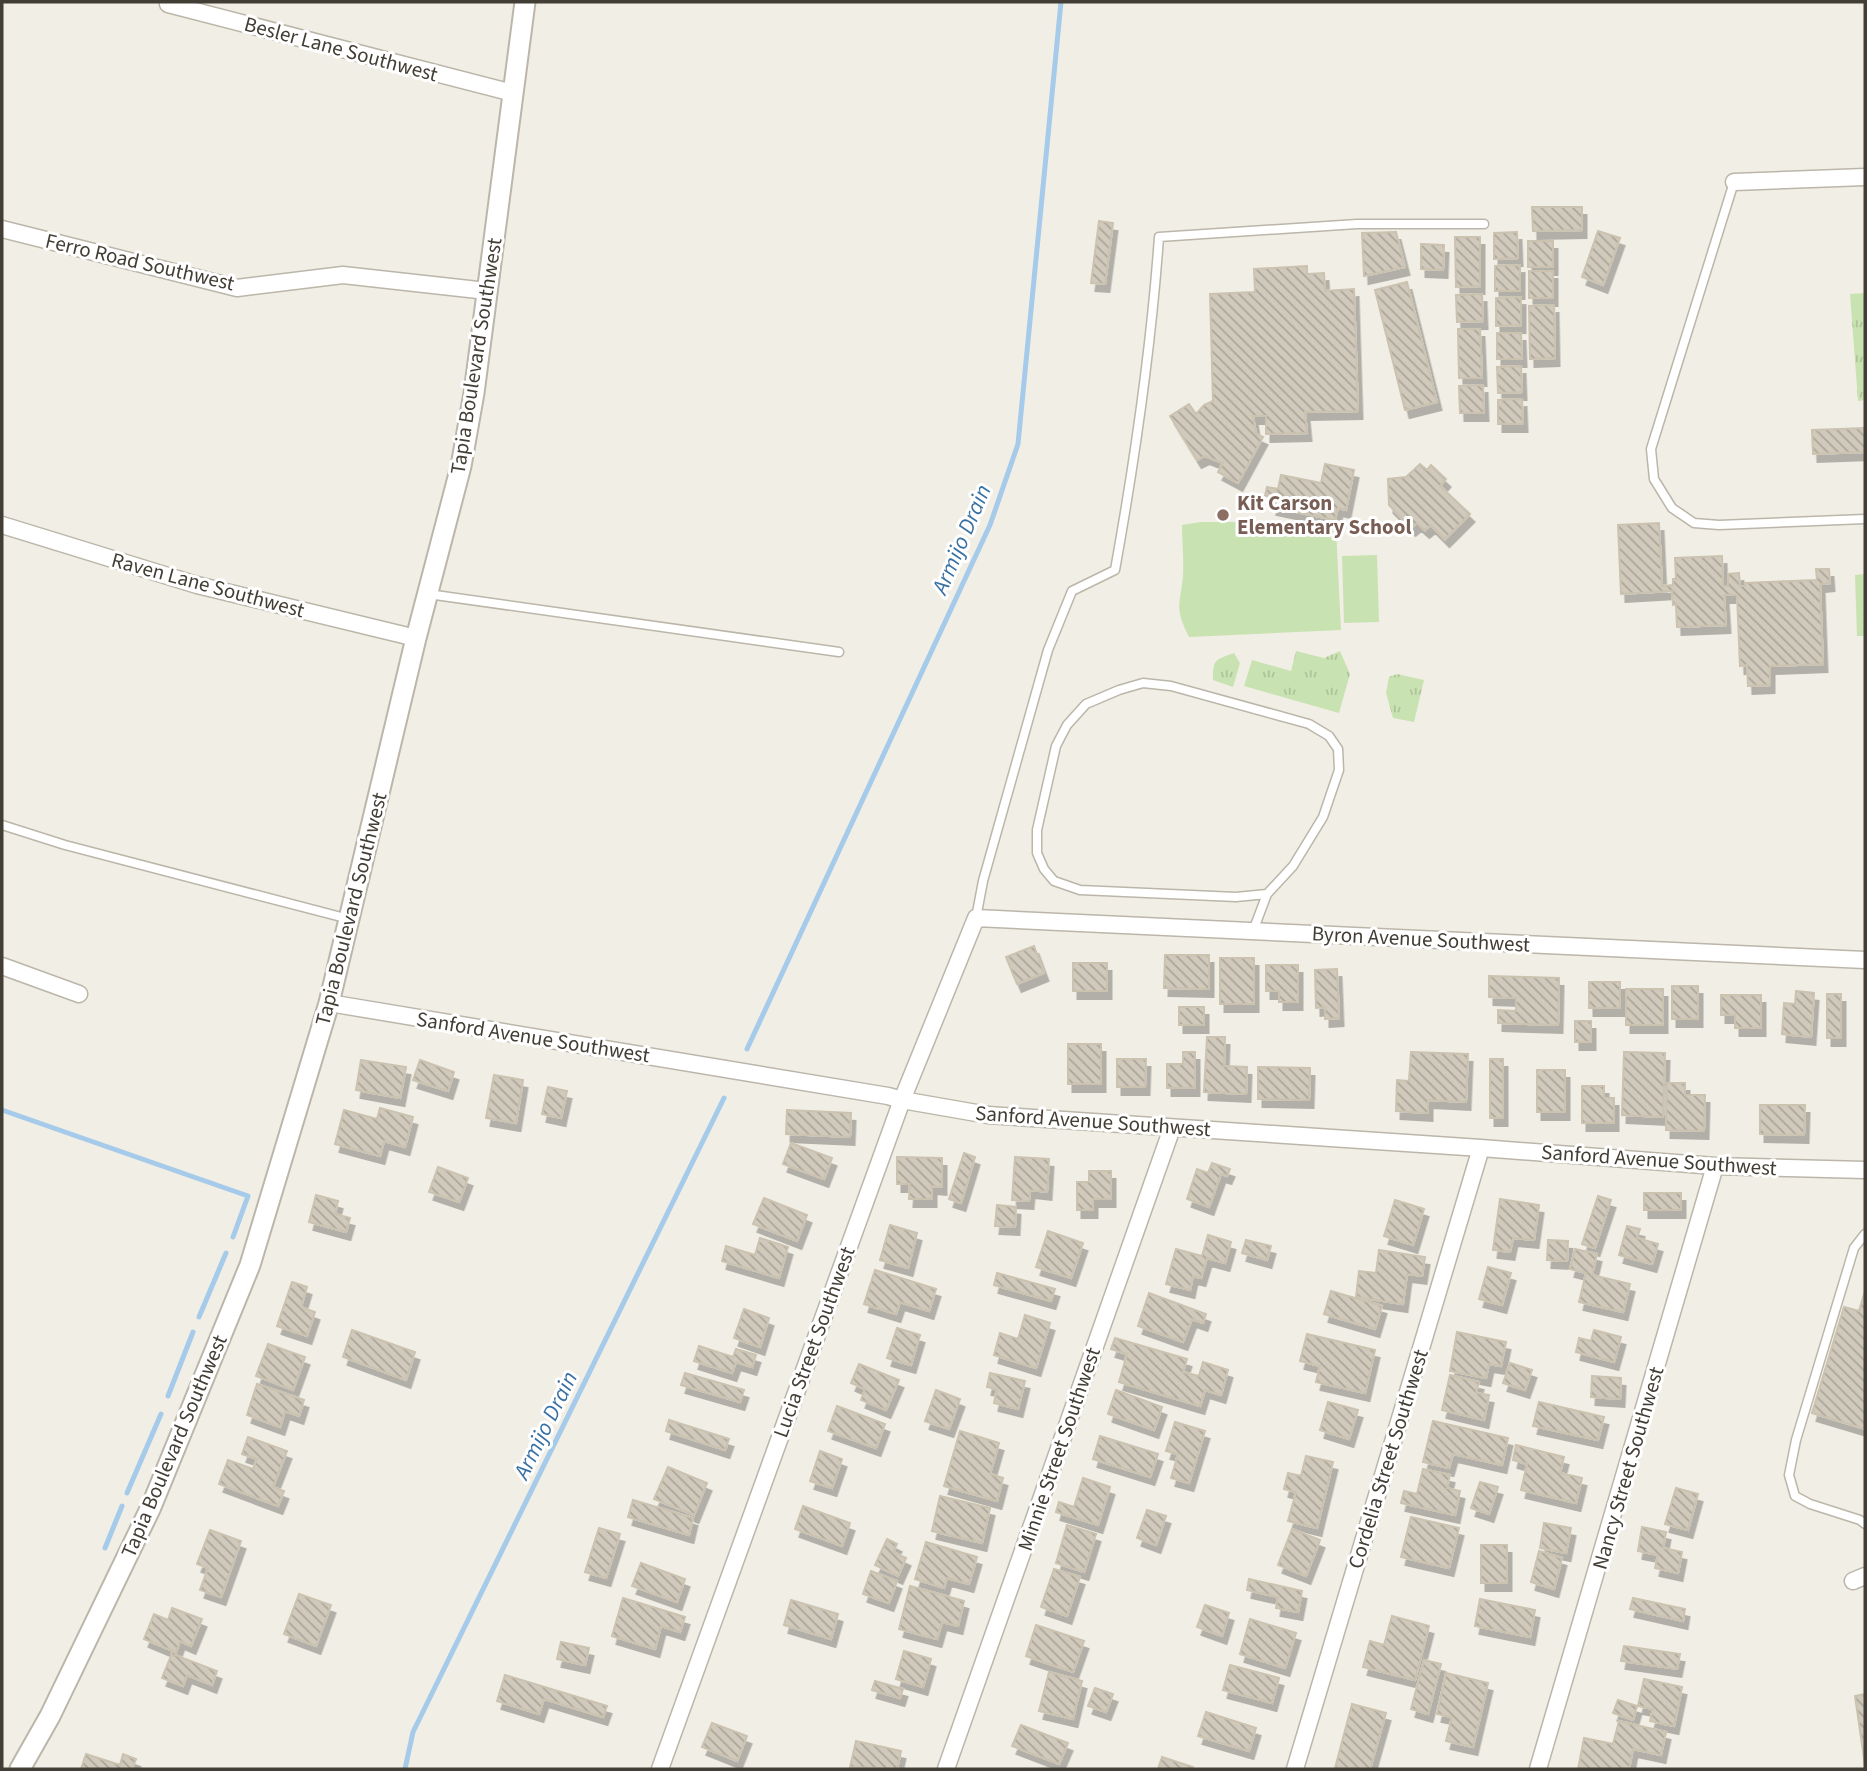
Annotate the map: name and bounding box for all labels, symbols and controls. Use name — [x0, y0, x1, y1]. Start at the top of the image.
street label: Besler Lane Southwest — [241, 9, 441, 89]
street label: Ferro Road Southwest — [43, 226, 237, 298]
street label: Tapia Boulevard Southwest — [442, 235, 510, 477]
water label: Armijo Drain — [923, 479, 999, 601]
place label: Kit Carson Elementary School — [1237, 488, 1411, 542]
marker: Kit Carson Elementary School — [1215, 507, 1231, 523]
street label: Raven Lane Southwest — [108, 545, 308, 625]
street label: Tapia Boulevard Southwest — [307, 789, 395, 1029]
street label: Byron Avenue Southwest — [1311, 918, 1531, 960]
street label: Sanford Avenue Southwest — [414, 1004, 652, 1070]
street label: Sanford Avenue Southwest — [974, 1098, 1212, 1144]
street label: Sanford Avenue Southwest — [1540, 1137, 1778, 1183]
street label: Lucia Street Southwest — [765, 1242, 863, 1442]
street label: Tapia Boulevard Southwest — [113, 1330, 235, 1562]
street label: Minnie Street Southwest — [1010, 1343, 1108, 1555]
street label: Cordelia Street Southwest — [1340, 1346, 1436, 1572]
street label: Nancy Street Southwest — [1585, 1363, 1671, 1573]
water label: Armijo Drain — [504, 1366, 586, 1487]

